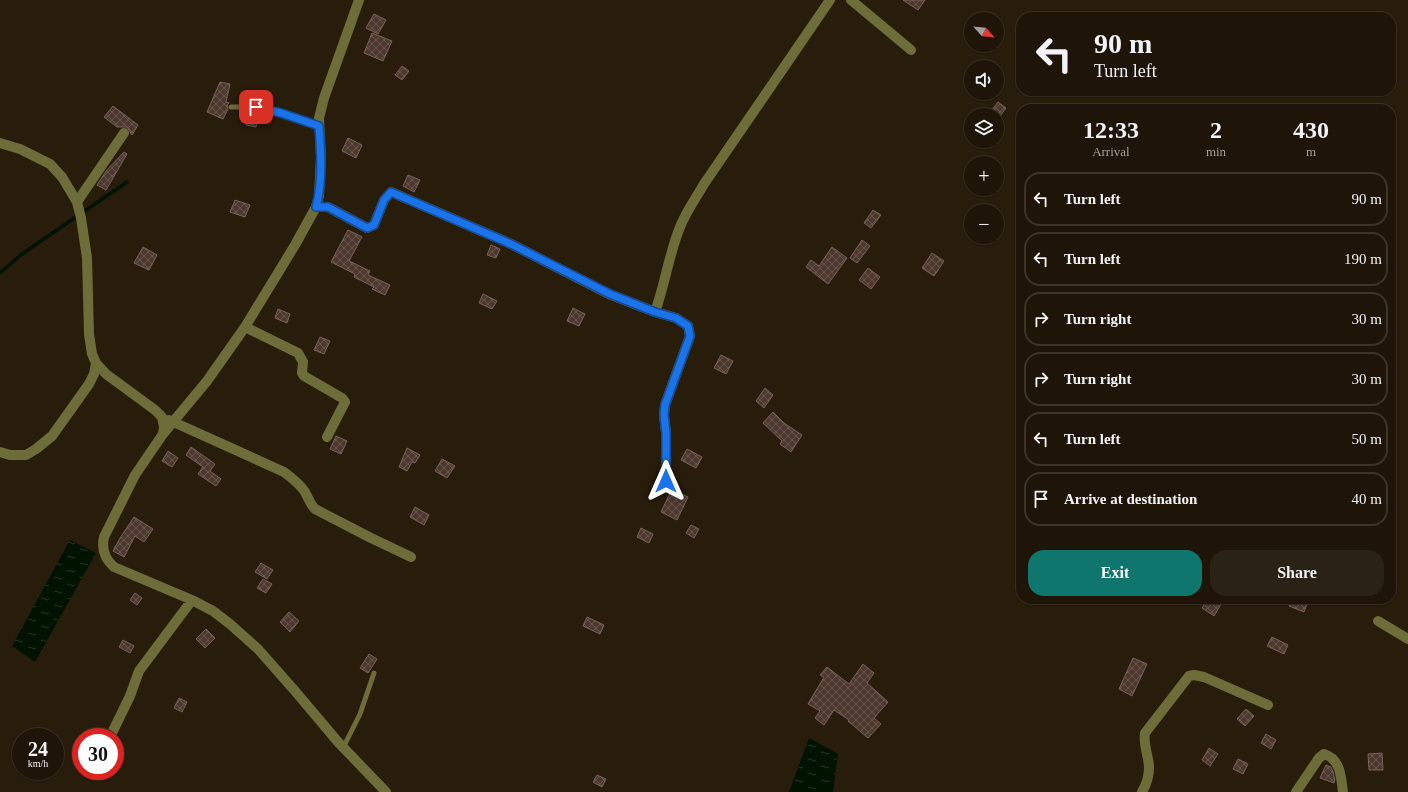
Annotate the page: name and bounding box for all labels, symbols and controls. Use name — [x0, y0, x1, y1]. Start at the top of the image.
north arrow — [964, 12, 1004, 52]
map controls — [964, 12, 1004, 244]
icon: left — [1028, 28, 1080, 80]
text: 90 m — [1094, 28, 1152, 59]
button: sound — [964, 60, 1004, 100]
text: Turn left — [1094, 61, 1157, 81]
pin — [239, 90, 273, 124]
icon: arrive — [245, 96, 267, 118]
button: layers — [964, 108, 1004, 148]
text: 12:33 — [1083, 117, 1139, 143]
text: 2 — [1210, 117, 1222, 143]
text: 430 — [1293, 117, 1329, 143]
text: Arrival — [1092, 144, 1130, 159]
text: min — [1206, 144, 1226, 159]
text: m — [1306, 144, 1316, 159]
button: + — [964, 156, 1004, 196]
icon: left — [1030, 188, 1052, 210]
text: Turn left — [1064, 191, 1121, 207]
text: 90 m — [1352, 191, 1382, 207]
button: − — [964, 204, 1004, 244]
icon: left — [1030, 248, 1052, 270]
text: Turn left — [1064, 251, 1121, 267]
text: 190 m — [1344, 251, 1382, 267]
icon: right — [1030, 308, 1052, 330]
text: Turn right — [1064, 311, 1131, 327]
text: 30 m — [1352, 311, 1382, 327]
icon: right — [1030, 368, 1052, 390]
text: Turn right — [1064, 371, 1131, 387]
text: 30 m — [1352, 371, 1382, 387]
icon: left — [1030, 428, 1052, 450]
text: Turn left — [1064, 431, 1121, 447]
text: 50 m — [1352, 431, 1382, 447]
position arrow — [645, 460, 687, 502]
icon: arrive — [1030, 488, 1052, 510]
text: Arrive at destination — [1064, 491, 1197, 507]
text: 40 m — [1352, 491, 1382, 507]
button: Exit — [1028, 550, 1202, 596]
button: Share — [1210, 550, 1384, 596]
speed limit sign: 30 — [72, 728, 124, 780]
text: 24 — [28, 738, 48, 760]
text: km/h — [28, 758, 48, 769]

